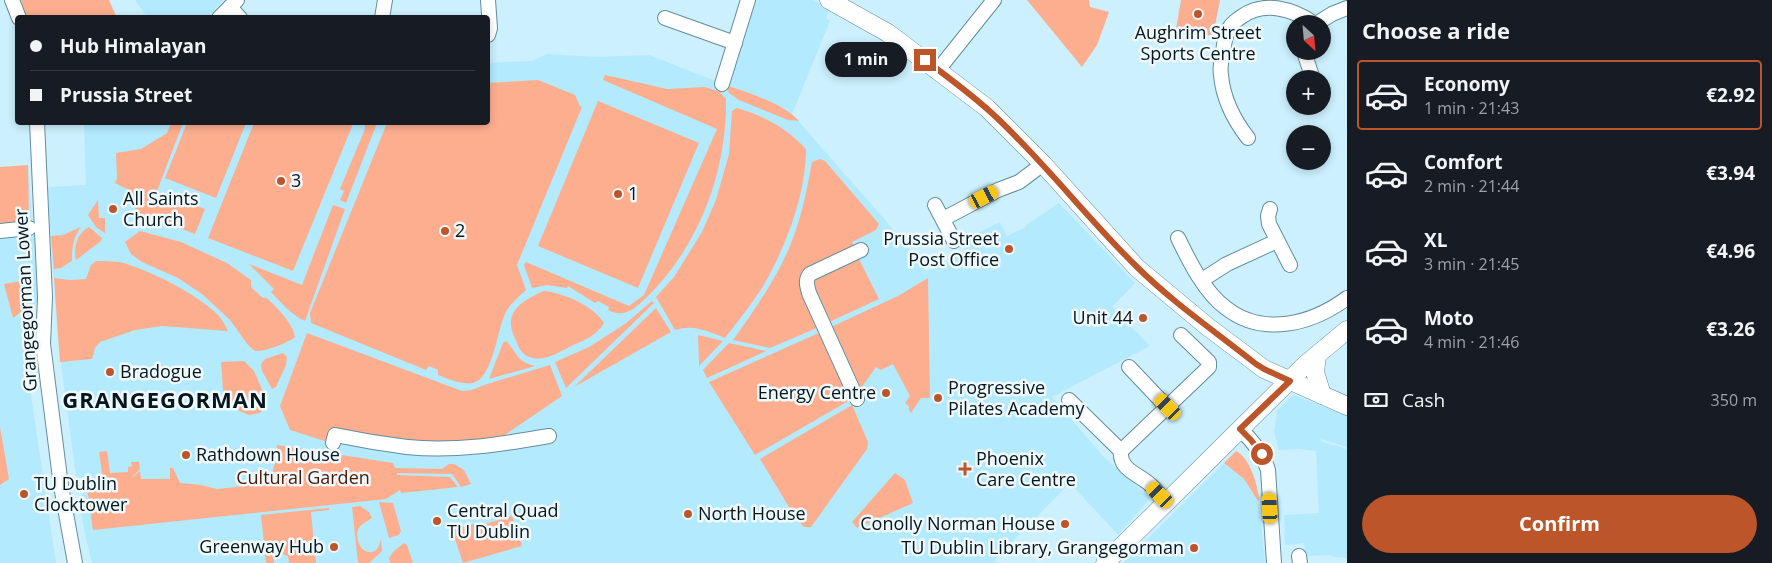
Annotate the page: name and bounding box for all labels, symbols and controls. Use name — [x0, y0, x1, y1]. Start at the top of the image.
marker: Aughrim Street Sports Centre — [1192, 8, 1204, 20]
north arrow — [1286, 15, 1331, 60]
map controls — [1286, 15, 1331, 170]
text: Choose a ride — [1362, 15, 1510, 45]
place label: Aughrim Street Sports Centre — [1135, 20, 1261, 65]
text: Hub Himalayan — [60, 33, 207, 59]
callout: 1 min — [825, 42, 908, 78]
text: 1 min — [844, 48, 888, 70]
route end — [914, 49, 936, 71]
button: + — [1286, 70, 1331, 115]
text: Economy — [1424, 71, 1510, 97]
icon: car — [1364, 73, 1409, 118]
text: Prussia Street — [60, 82, 192, 108]
text: €2.92 — [1706, 82, 1755, 108]
text: 1 min · 21:43 — [1424, 97, 1519, 119]
button: − — [1286, 125, 1331, 170]
text: Comfort — [1424, 149, 1503, 175]
icon: car — [1364, 151, 1409, 196]
text: €3.94 — [1706, 160, 1755, 186]
place label: 3 — [291, 168, 301, 192]
marker: 3 — [275, 175, 287, 187]
text: 2 min · 21:44 — [1424, 175, 1519, 197]
place label: 1 — [628, 181, 638, 205]
car — [967, 184, 1000, 210]
place label: All Saints Church — [123, 186, 199, 231]
marker: 1 — [612, 188, 624, 200]
marker: All Saints Church — [107, 203, 119, 215]
street label: Grangegorman Lower — [8, 207, 42, 392]
place label: 2 — [455, 218, 465, 242]
marker: 2 — [439, 225, 451, 237]
place label: Prussia Street Post Office — [883, 226, 999, 271]
text: XL — [1424, 227, 1447, 253]
icon: car — [1364, 229, 1409, 274]
text: €4.96 — [1706, 238, 1755, 264]
marker: Prussia Street Post Office — [1003, 243, 1015, 255]
text: 3 min · 21:45 — [1424, 253, 1519, 275]
place label: Unit 44 — [1073, 305, 1133, 329]
text: Moto — [1424, 305, 1474, 331]
icon: car — [1364, 307, 1409, 352]
marker: Unit 44 — [1137, 312, 1149, 324]
text: €3.26 — [1706, 316, 1755, 342]
text: 4 min · 21:46 — [1424, 331, 1519, 353]
place label: Bradogue — [120, 359, 202, 383]
marker: Bradogue — [104, 366, 116, 378]
place label: Progressive Pilates Academy — [948, 375, 1085, 420]
place label: Energy Centre — [758, 380, 876, 404]
district label: GRANGEGORMAN — [62, 384, 268, 414]
icon: cash — [1362, 386, 1390, 414]
marker: Energy Centre — [880, 387, 892, 399]
text: Cash — [1402, 387, 1445, 413]
text: 350 m — [1711, 389, 1757, 411]
car — [1152, 391, 1183, 423]
marker: Progressive Pilates Academy — [932, 392, 944, 404]
place label: Rathdown House — [196, 442, 340, 466]
route start — [1251, 443, 1273, 465]
place label: Phoenix Care Centre — [976, 446, 1076, 491]
marker: Rathdown House — [180, 449, 192, 461]
marker: Phoenix Care Centre — [958, 462, 972, 476]
park label: Cultural Garden — [236, 465, 370, 489]
place label: TU Dublin Clocktower — [34, 471, 128, 516]
car — [1144, 479, 1175, 511]
marker: TU Dublin Clocktower — [18, 488, 30, 500]
car — [1261, 493, 1278, 523]
button: Confirm — [1362, 495, 1757, 553]
place label: Central Quad TU Dublin — [447, 498, 559, 543]
place label: North House — [698, 501, 806, 525]
marker: North House — [682, 508, 694, 520]
place label: Conolly Norman House — [860, 511, 1055, 535]
marker: Central Quad TU Dublin — [431, 515, 443, 527]
marker: Conolly Norman House — [1059, 518, 1071, 530]
place label: Greenway Hub — [199, 534, 324, 558]
place label: TU Dublin Library, Grangegorman — [901, 535, 1184, 559]
marker: Greenway Hub — [328, 541, 340, 553]
marker: TU Dublin Library, Grangegorman — [1188, 542, 1200, 554]

